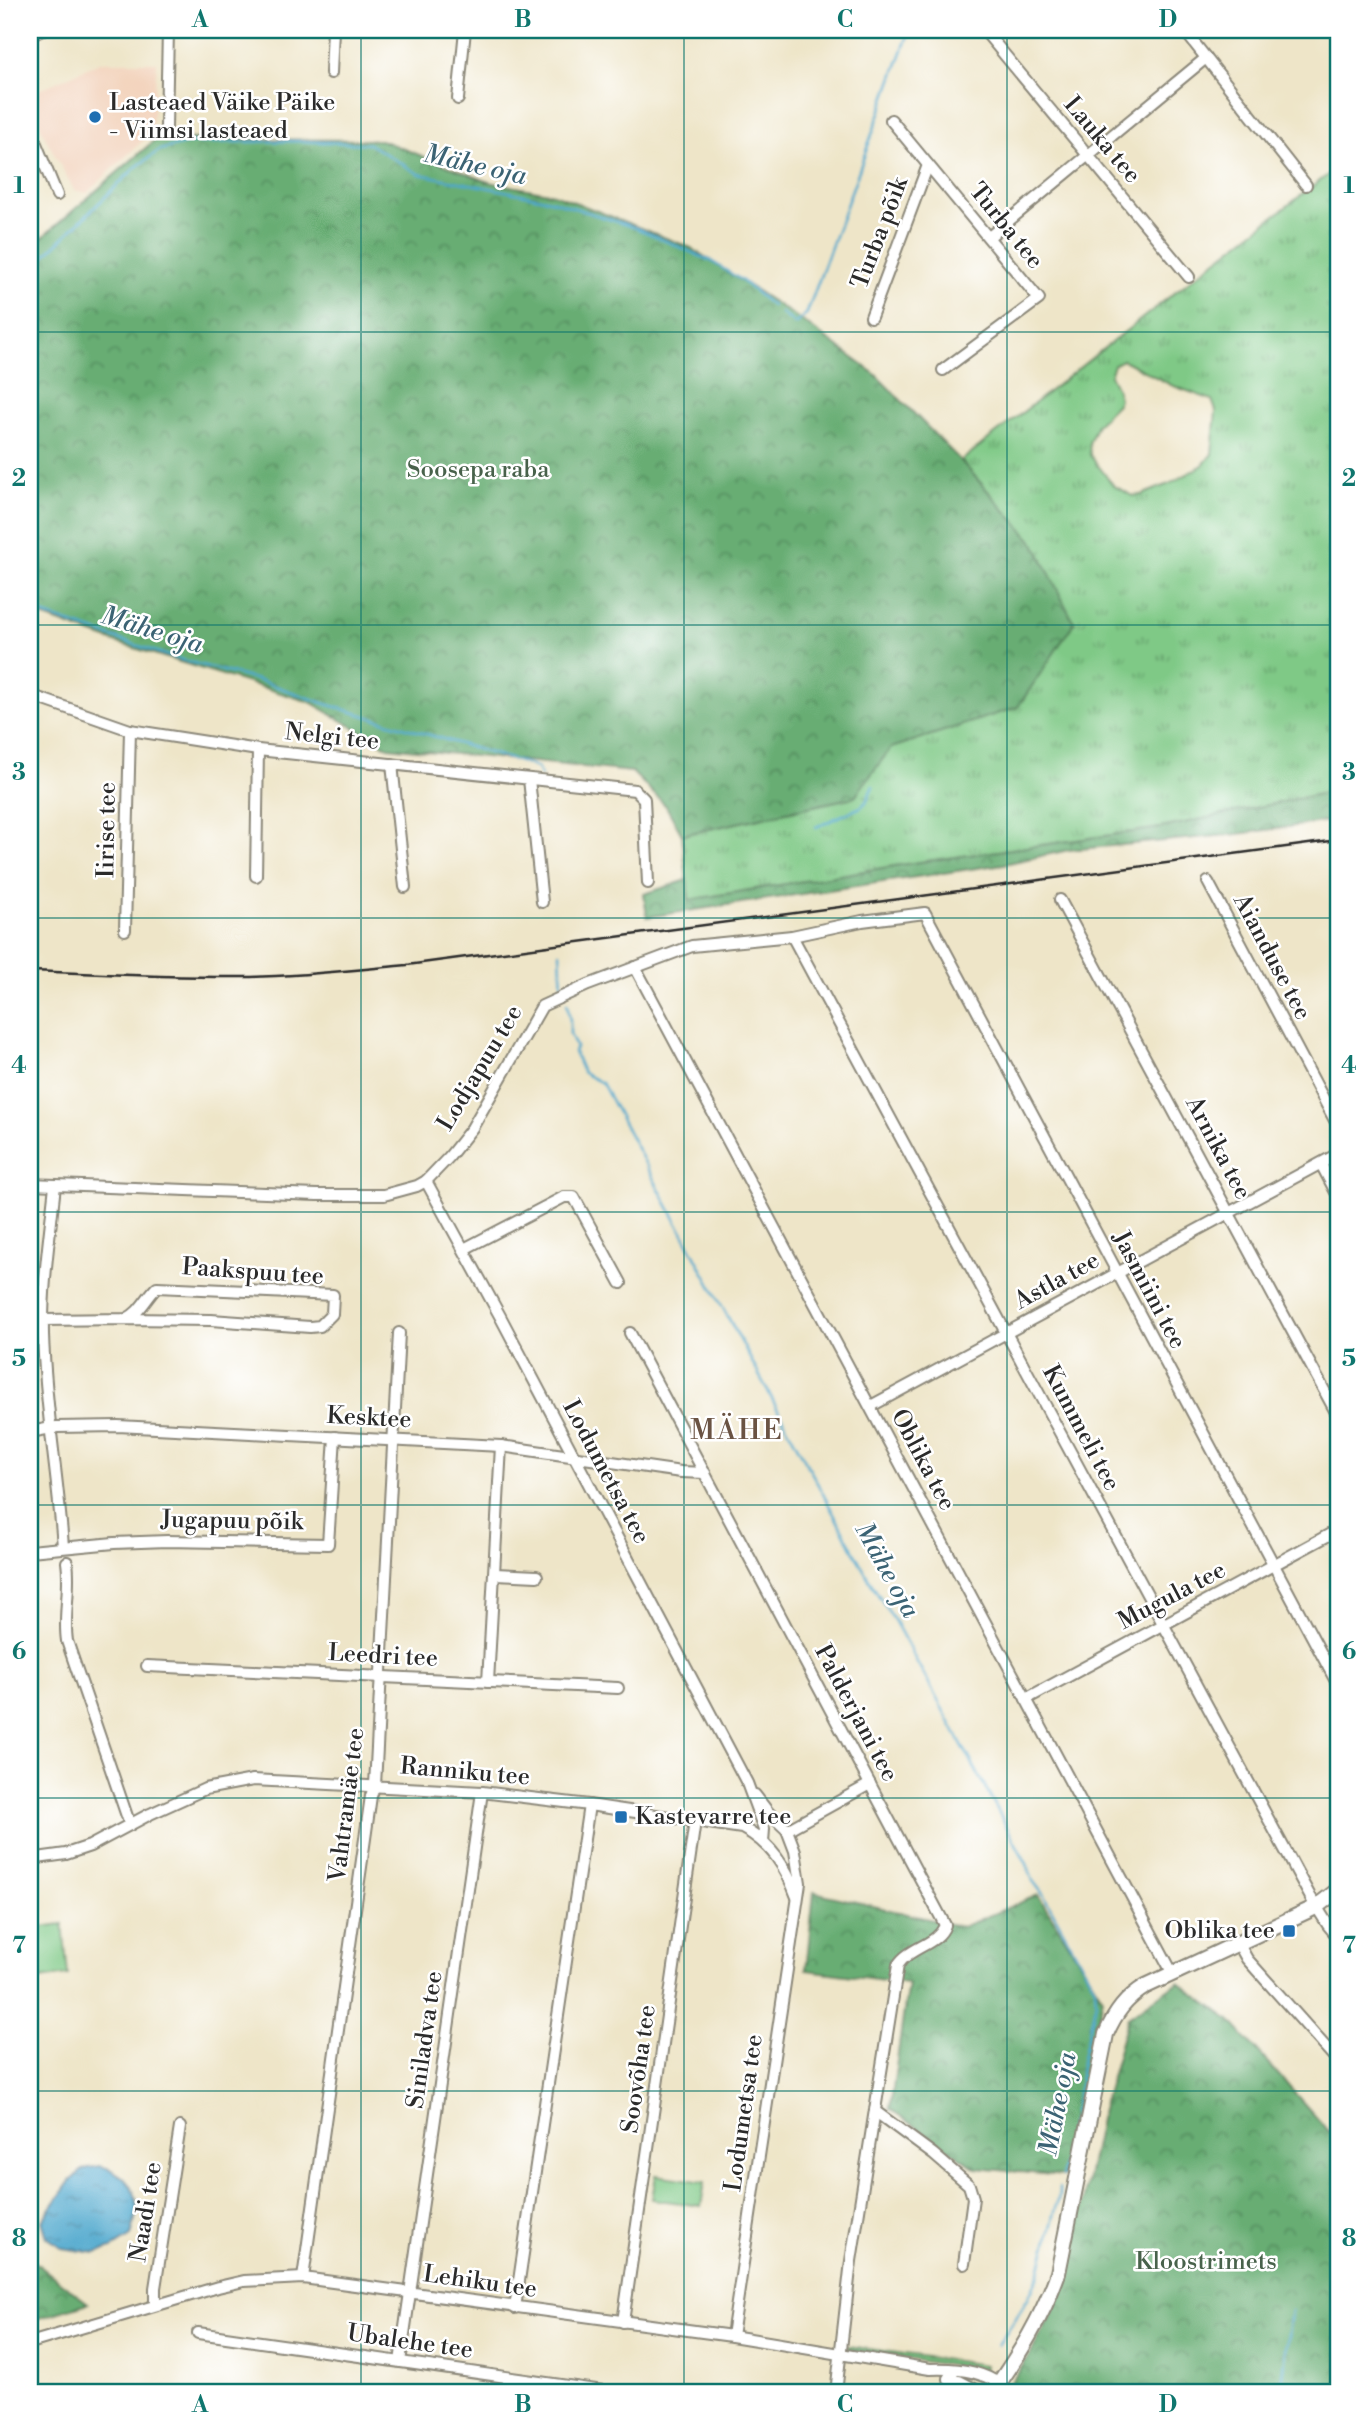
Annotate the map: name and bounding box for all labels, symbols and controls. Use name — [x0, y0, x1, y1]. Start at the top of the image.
text: A — [191, 6, 209, 34]
text: B — [514, 6, 532, 34]
text: C — [837, 6, 853, 34]
text: D — [1159, 6, 1177, 34]
place label: Lasteaed Väike Päike - Viimsi lasteaed — [109, 88, 335, 146]
street label: Lauka tee — [1057, 90, 1147, 190]
marker: Lasteaed Väike Päike - Viimsi lasteaed — [87, 109, 103, 125]
water label: Mähe oja — [420, 138, 530, 193]
street label: Turba põik — [845, 171, 916, 293]
text: 1 — [13, 172, 25, 200]
text: 1 — [1343, 172, 1355, 200]
street label: Turba tee — [962, 177, 1050, 275]
park label: Soosepa raba — [407, 455, 550, 485]
text: 2 — [12, 465, 26, 493]
text: 2 — [1342, 465, 1356, 493]
water label: Mähe oja — [97, 599, 207, 661]
street label: Nelgi tee — [283, 717, 381, 757]
text: 3 — [12, 759, 26, 787]
text: 3 — [1342, 759, 1356, 787]
street label: Iirise tee — [91, 782, 123, 878]
street label: Aianduse tee — [1226, 888, 1318, 1025]
street label: Lodjapuu tee — [431, 1000, 529, 1136]
text: 4 — [11, 1052, 27, 1080]
text: 4 — [1341, 1052, 1357, 1080]
street label: Arnika tee — [1178, 1090, 1258, 1205]
street label: Jasmiini tee — [1105, 1225, 1193, 1354]
street label: Astla tee — [1008, 1245, 1105, 1317]
street label: Paakspuu tee — [181, 1252, 325, 1292]
text: 5 — [12, 1345, 26, 1373]
text: 5 — [1342, 1345, 1356, 1373]
street label: Kummeli tee — [1035, 1360, 1127, 1496]
street label: Lodumetsa tee — [556, 1395, 656, 1549]
street label: Kesktee — [326, 1401, 412, 1435]
street label: Oblika tee — [884, 1404, 962, 1516]
district label: MÄHE — [690, 1412, 784, 1448]
street label: Jugapuu põik — [159, 1505, 305, 1537]
water label: Mähe oja — [848, 1516, 927, 1624]
street label: Mugula tee — [1113, 1555, 1231, 1637]
text: 6 — [12, 1638, 26, 1666]
street label: Leedri tee — [327, 1638, 439, 1674]
text: 6 — [1342, 1638, 1356, 1666]
street label: Palderjani tee — [807, 1639, 905, 1787]
street label: Vahtramäe tee — [323, 1726, 371, 1885]
street label: Ranniku tee — [399, 1751, 531, 1793]
place label: Kastevarre tee — [635, 1802, 791, 1832]
marker: Kastevarre tee — [613, 1809, 629, 1825]
place label: Oblika tee — [1165, 1916, 1275, 1946]
marker: Oblika tee — [1281, 1923, 1297, 1939]
text: 7 — [12, 1932, 26, 1960]
text: 7 — [1342, 1932, 1356, 1960]
street label: Siniladva tee — [401, 1969, 449, 2111]
street label: Soovõha tee — [615, 2003, 663, 2135]
street label: Lodumetsa tee — [718, 2032, 770, 2194]
water label: Mähe oja — [1032, 2049, 1084, 2158]
street label: Naadi tee — [123, 2160, 169, 2264]
text: 8 — [12, 2225, 26, 2253]
text: 8 — [1342, 2225, 1356, 2253]
park label: Kloostrimets — [1135, 2247, 1277, 2277]
street label: Lehiku tee — [421, 2259, 539, 2305]
street label: Ubalehe tee — [345, 2318, 475, 2366]
text: A — [191, 2391, 209, 2419]
text: B — [514, 2391, 532, 2419]
text: C — [837, 2391, 853, 2419]
text: D — [1159, 2391, 1177, 2419]

